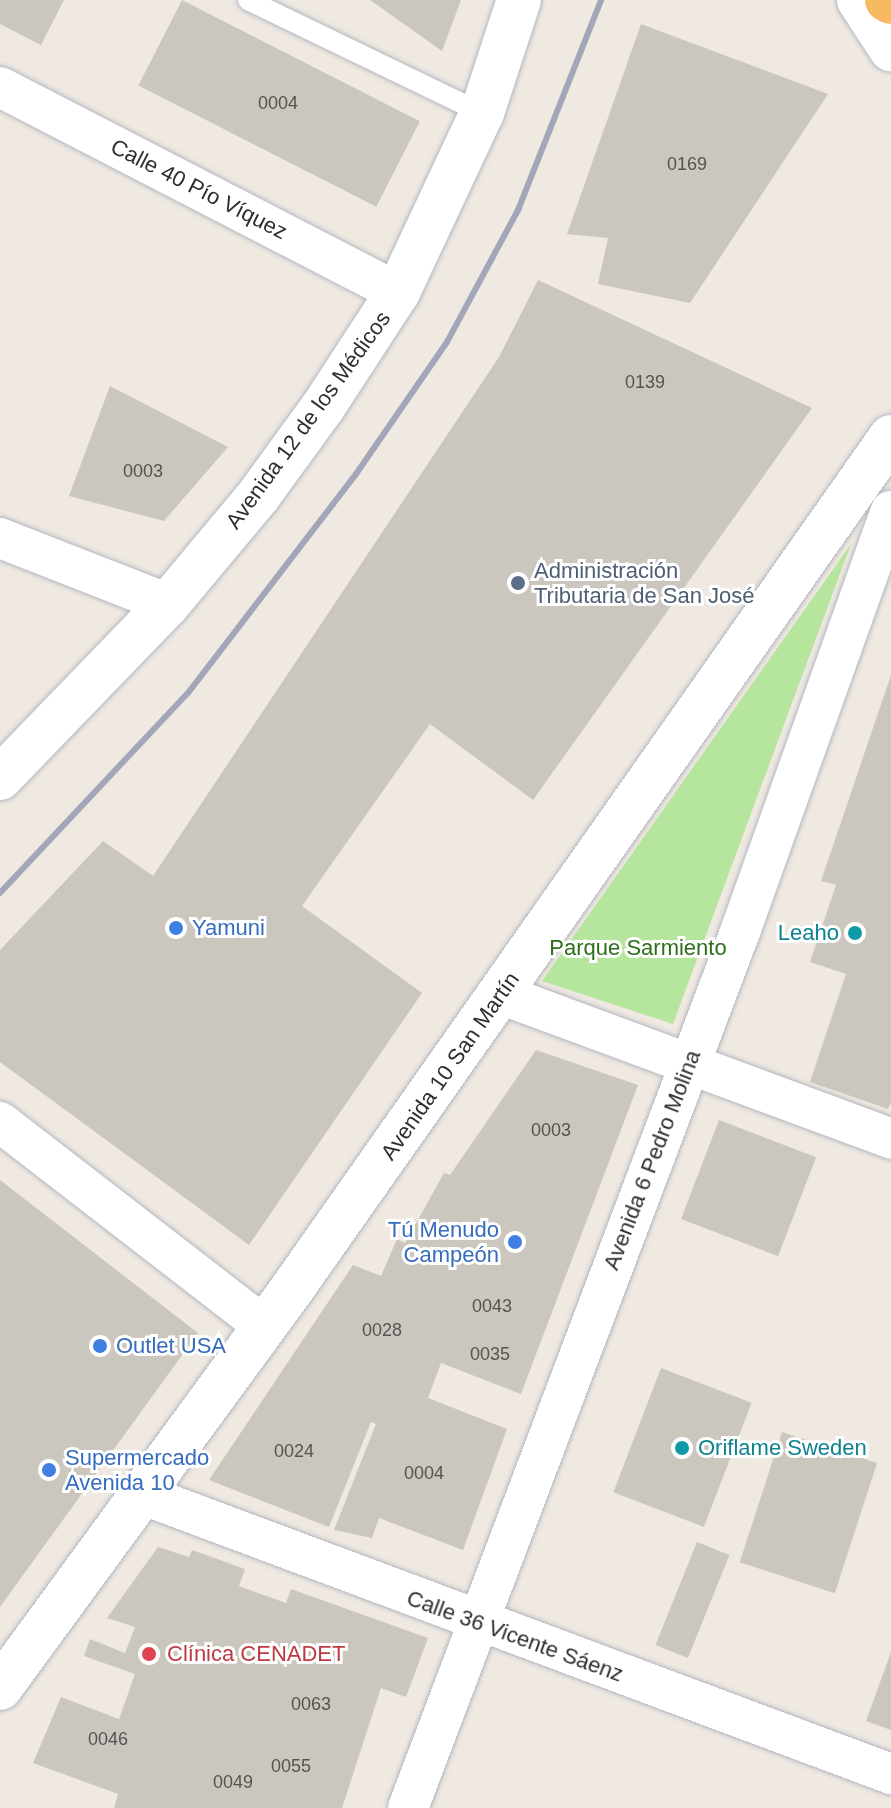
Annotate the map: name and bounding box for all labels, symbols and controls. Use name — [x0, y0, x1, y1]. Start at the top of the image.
house number: 0004 — [258, 92, 298, 114]
street label: Calle 40 Pío Víquez — [106, 133, 292, 245]
house number: 0169 — [667, 153, 707, 175]
street label: Avenida 12 de los Médicos — [220, 306, 396, 534]
house number: 0139 — [625, 371, 665, 393]
house number: 0003 — [123, 460, 163, 482]
place label: Administración Tributaria de San José — [534, 557, 755, 608]
marker: Administración Tributaria de San José — [509, 574, 527, 592]
place label: Yamuni — [192, 915, 265, 941]
marker: Yamuni — [167, 919, 185, 937]
place label: Leaho — [778, 920, 839, 946]
marker: Leaho — [846, 924, 864, 942]
park label: Parque Sarmiento — [549, 935, 727, 961]
street label: Avenida 10 San Martín — [375, 967, 525, 1165]
street label: Avenida 6 Pedro Molina — [598, 1046, 706, 1274]
house number: 0003 — [531, 1119, 571, 1141]
place label: Tú Menudo Campeón — [388, 1216, 499, 1268]
marker: Tú Menudo Campeón — [506, 1233, 524, 1251]
house number: 0043 — [472, 1295, 512, 1317]
house number: 0028 — [362, 1319, 402, 1341]
place label: Outlet USA — [116, 1333, 226, 1359]
marker: Outlet USA — [91, 1337, 109, 1355]
house number: 0035 — [470, 1343, 510, 1365]
place label: Oriflame Sweden — [698, 1435, 867, 1461]
marker: Oriflame Sweden — [673, 1439, 691, 1457]
house number: 0024 — [274, 1440, 314, 1462]
place label: Supermercado Avenida 10 — [65, 1444, 209, 1496]
marker: Supermercado Avenida 10 — [40, 1461, 58, 1479]
house number: 0004 — [404, 1462, 444, 1484]
street label: Calle 36 Vicente Sáenz — [403, 1585, 627, 1687]
place label: Clínica CENADET — [167, 1641, 345, 1667]
marker: Clínica CENADET — [138, 1643, 160, 1665]
house number: 0063 — [291, 1693, 331, 1715]
house number: 0046 — [88, 1728, 128, 1750]
house number: 0055 — [271, 1755, 311, 1777]
house number: 0049 — [213, 1771, 253, 1793]

